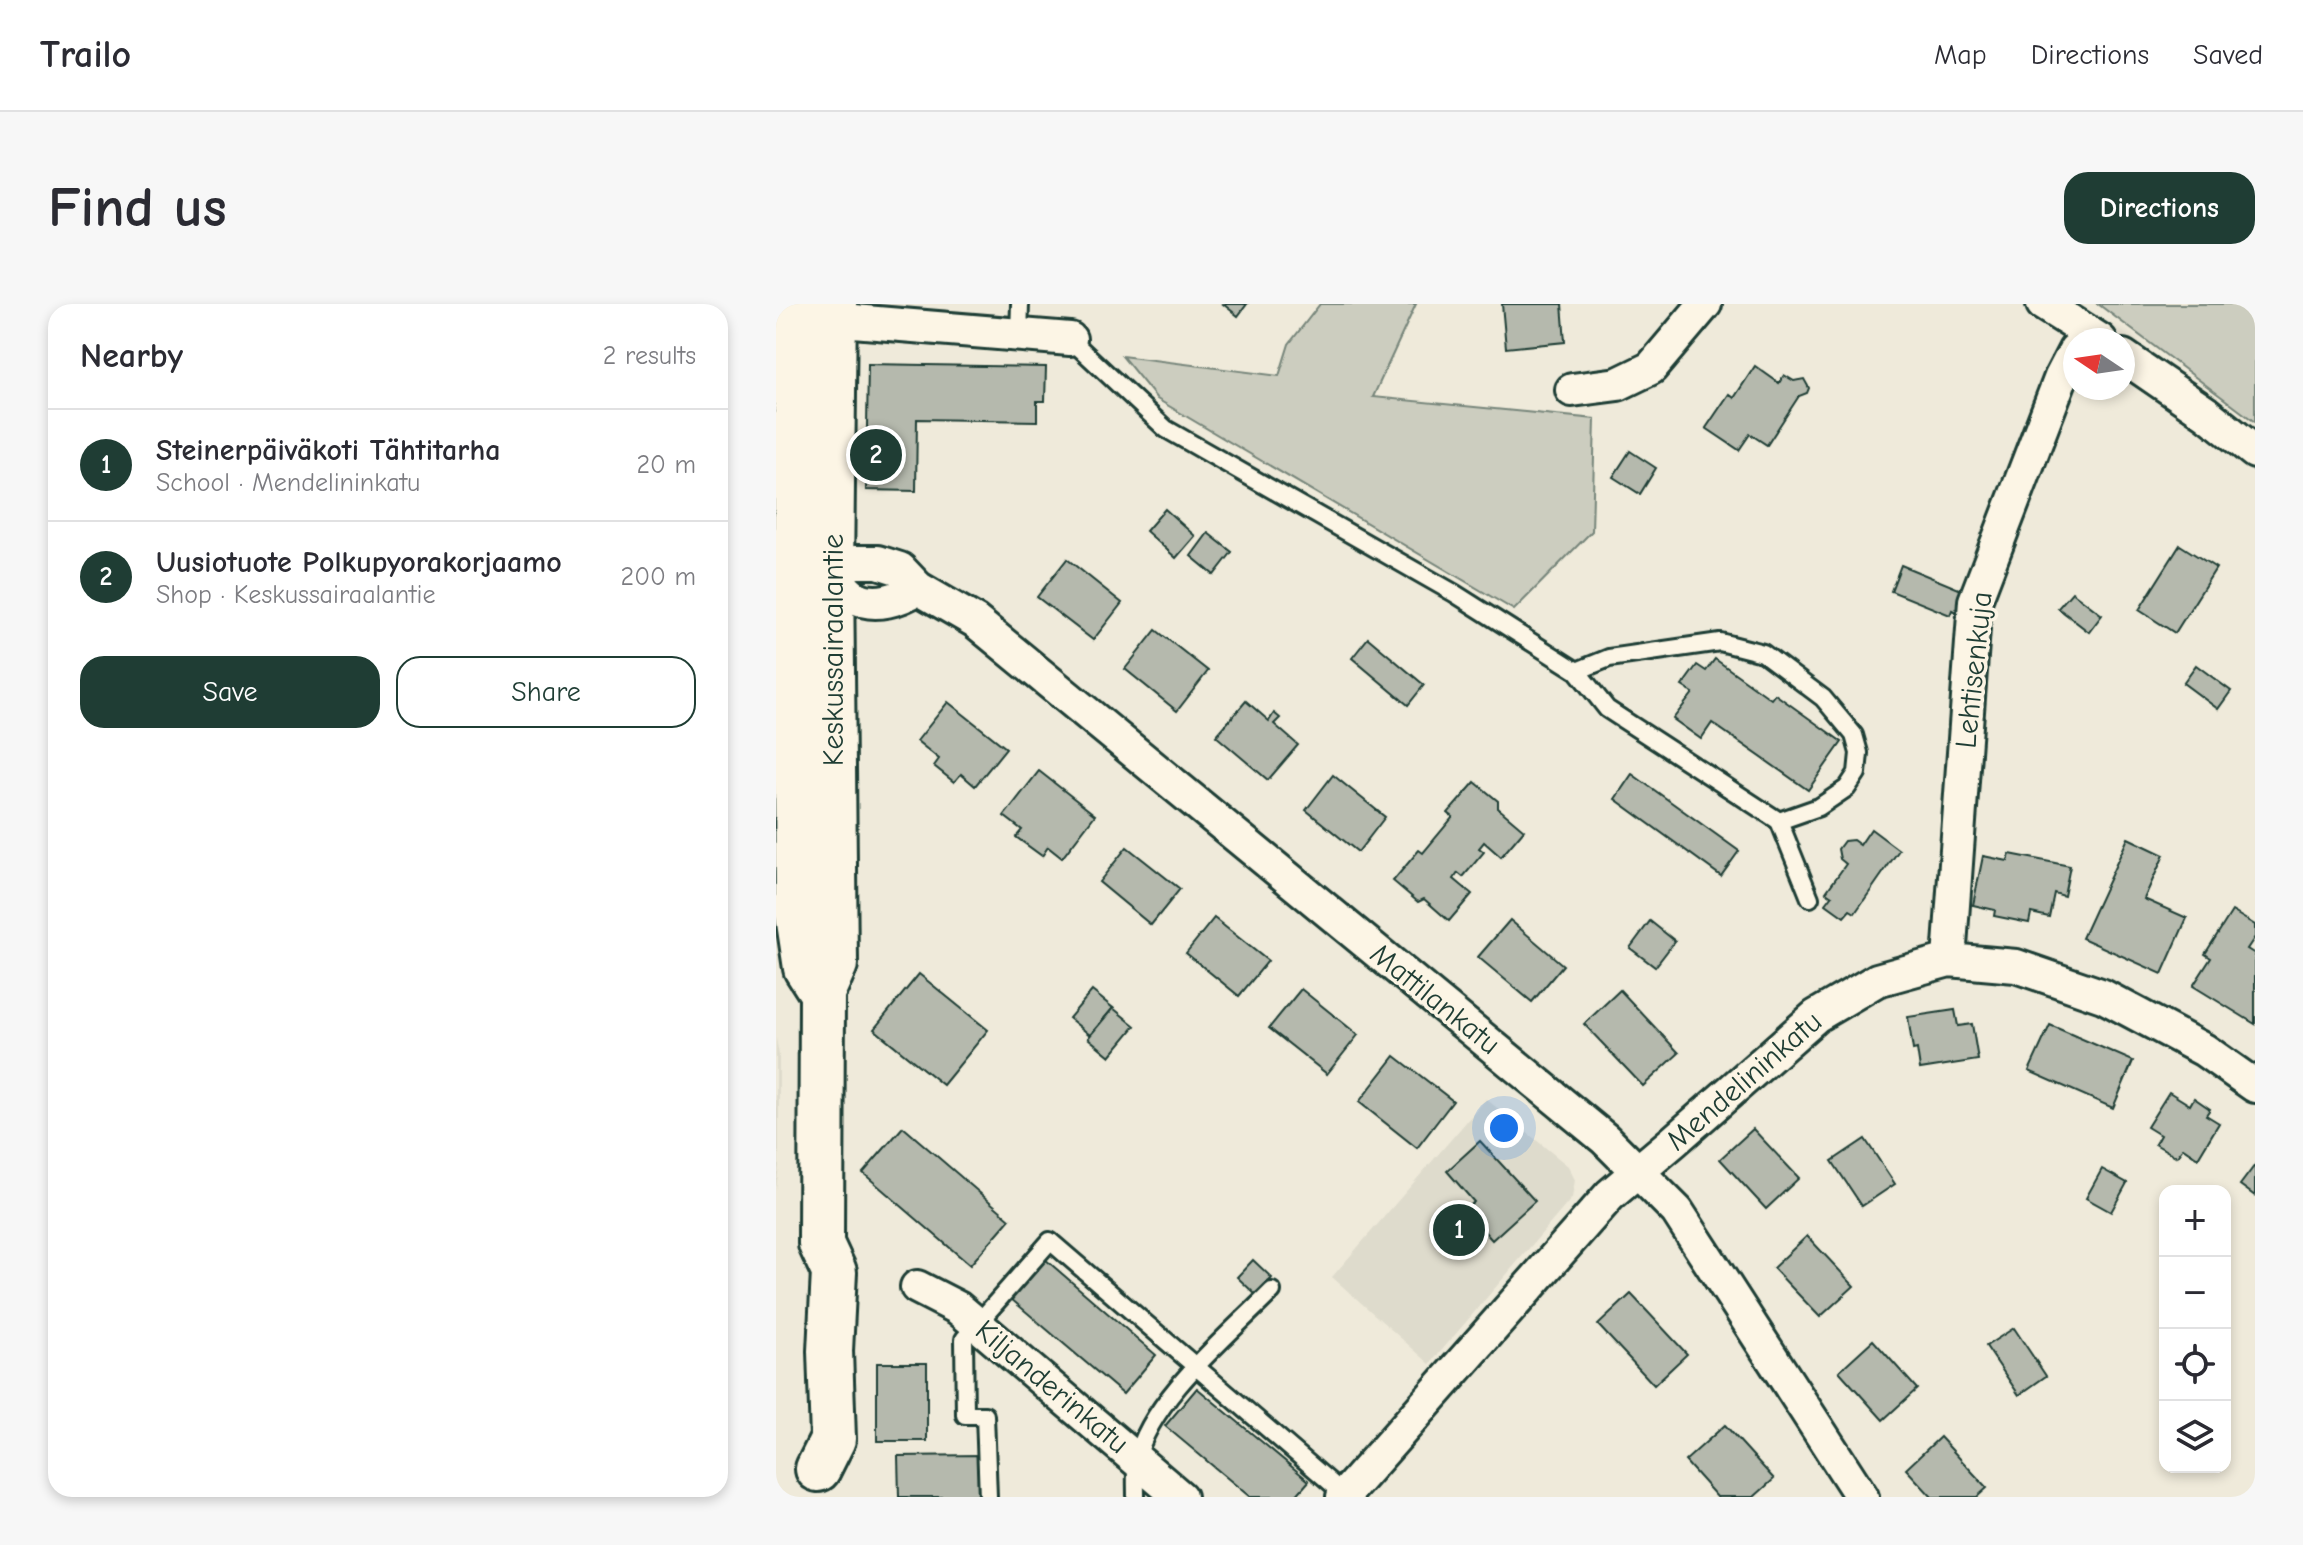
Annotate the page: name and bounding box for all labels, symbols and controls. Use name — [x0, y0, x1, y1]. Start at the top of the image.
text: Trailo — [40, 33, 131, 77]
text: Map — [1934, 39, 1987, 71]
text: Directions — [2031, 39, 2149, 71]
text: Saved — [2193, 39, 2263, 71]
button: Directions — [2064, 172, 2255, 244]
text: Find us — [48, 176, 227, 240]
north arrow — [2063, 328, 2135, 400]
text: Nearby — [80, 336, 183, 376]
text: 2 results — [603, 341, 696, 371]
pin: 2 — [850, 425, 902, 485]
text: Steinerpäiväkoti Tähtitarha — [156, 433, 501, 468]
text: 1 — [101, 450, 111, 480]
text: 20 m — [636, 450, 696, 480]
text: School · Mendelininkatu — [156, 468, 420, 498]
street label: Keskussairaalantie — [816, 534, 851, 766]
text: Uusiotuote Polkupyorakorjaamo — [156, 545, 562, 580]
text: 2 — [100, 562, 112, 592]
text: 200 m — [621, 562, 696, 592]
text: Shop · Keskussairaalantie — [156, 580, 435, 610]
street label: Lehtisenkuja — [1948, 590, 2000, 750]
button: Save — [80, 656, 380, 728]
button: Share — [396, 656, 696, 728]
street label: Mattilankatu — [1363, 936, 1507, 1062]
street label: Mendelininkatu — [1659, 1004, 1829, 1158]
your location — [1484, 1108, 1524, 1148]
map controls — [2159, 1185, 2231, 1473]
button: + — [2159, 1185, 2231, 1257]
pin: 1 — [1433, 1200, 1485, 1260]
button: − — [2159, 1257, 2231, 1329]
street label: Kiljanderinkatu — [968, 1313, 1136, 1461]
button: locate — [2159, 1329, 2231, 1401]
button: layers — [2159, 1401, 2231, 1473]

